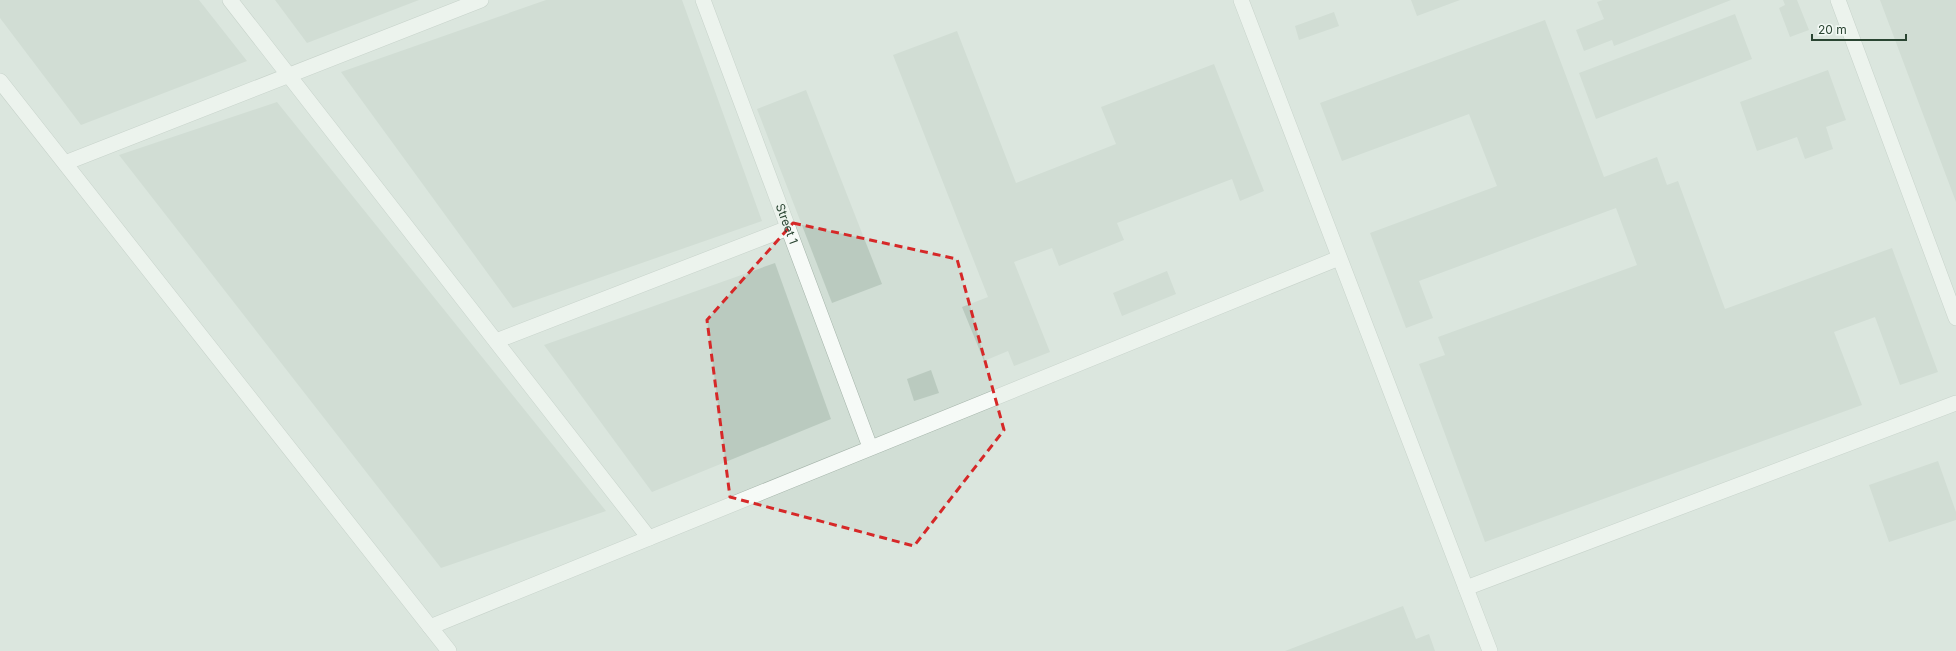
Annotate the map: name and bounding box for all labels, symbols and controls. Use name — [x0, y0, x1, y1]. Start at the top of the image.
scale bar — [1812, 16, 1906, 42]
text: 20 m — [1818, 22, 1847, 37]
street label: Street 1 — [773, 201, 802, 246]

